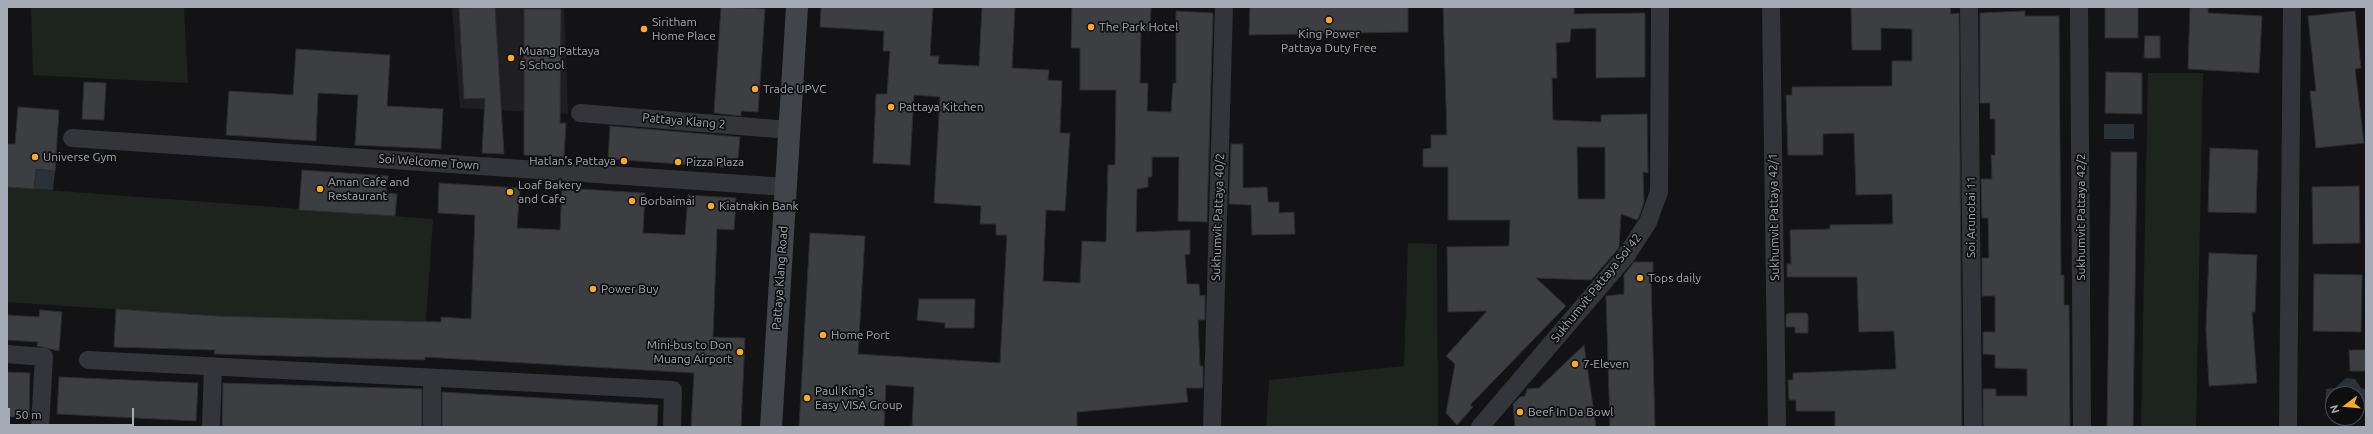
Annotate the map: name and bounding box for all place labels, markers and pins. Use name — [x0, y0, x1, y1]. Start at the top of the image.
place label: Siritham Home Place — [652, 15, 716, 43]
marker: King Power Pattaya Duty Free — [1324, 15, 1334, 25]
place label: The Park Hotel — [1099, 20, 1178, 34]
marker: The Park Hotel — [1086, 22, 1096, 32]
marker: Siritham Home Place — [639, 24, 649, 34]
place label: King Power Pattaya Duty Free — [1281, 27, 1377, 55]
place label: Muang Pattaya 5 School — [519, 44, 600, 72]
marker: Muang Pattaya 5 School — [506, 53, 516, 63]
place label: Trade UPVC — [763, 82, 827, 96]
marker: Trade UPVC — [750, 84, 760, 94]
place label: Pattaya Kitchen — [899, 100, 984, 114]
marker: Pattaya Kitchen — [886, 102, 896, 112]
place label: Universe Gym — [43, 150, 117, 164]
marker: Universe Gym — [30, 152, 40, 162]
place label: Hatlan's Pattaya — [529, 154, 616, 168]
place label: Pizza Plaza — [686, 155, 744, 169]
marker: Hatlan's Pattaya — [619, 156, 629, 166]
marker: Pizza Plaza — [673, 157, 683, 167]
place label: Aman Cafe and Restaurant — [328, 175, 409, 203]
place label: Loaf Bakery and Cafe — [518, 178, 581, 206]
marker: Aman Cafe and Restaurant — [315, 184, 325, 194]
marker: Loaf Bakery and Cafe — [505, 187, 515, 197]
place label: Borbaimai — [640, 194, 695, 208]
marker: Borbaimai — [627, 196, 637, 206]
place label: Kiatnakin Bank — [719, 199, 799, 213]
marker: Kiatnakin Bank — [706, 201, 716, 211]
place label: Tops daily — [1648, 271, 1701, 285]
marker: Tops daily — [1635, 273, 1645, 283]
place label: Power Buy — [601, 282, 659, 296]
marker: Power Buy — [588, 284, 598, 294]
place label: Home Port — [831, 328, 889, 342]
marker: Home Port — [818, 330, 828, 340]
place label: Mini-bus to Don Muang Airport — [647, 338, 732, 366]
marker: Mini-bus to Don Muang Airport — [735, 347, 745, 357]
place label: 7-Eleven — [1583, 357, 1629, 371]
marker: 7-Eleven — [1570, 359, 1580, 369]
place label: Paul King's Easy VISA Group — [815, 384, 903, 412]
marker: Paul King's Easy VISA Group — [802, 393, 812, 403]
place label: Beef In Da Bowl — [1528, 405, 1613, 419]
marker: Beef In Da Bowl — [1515, 407, 1525, 417]

